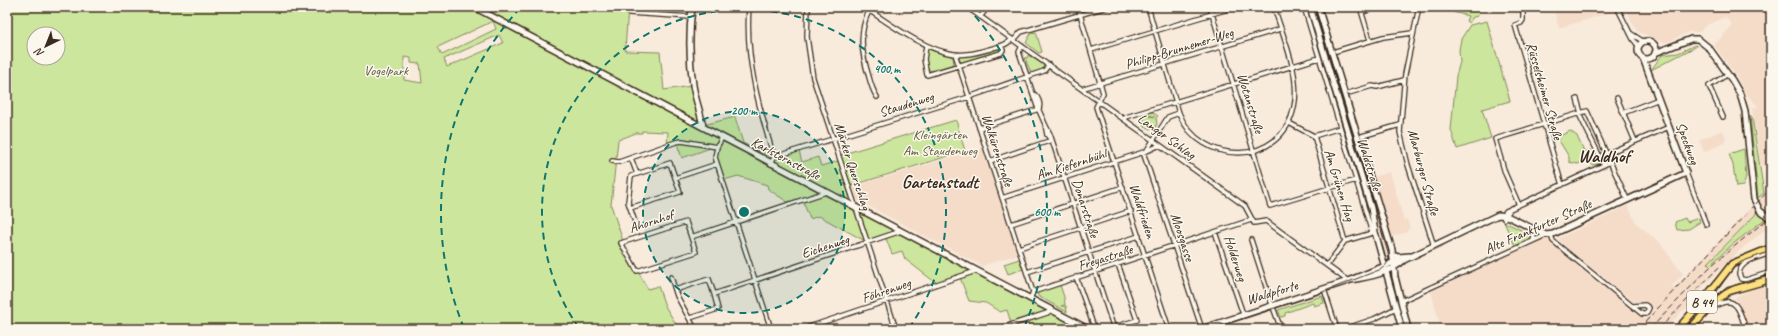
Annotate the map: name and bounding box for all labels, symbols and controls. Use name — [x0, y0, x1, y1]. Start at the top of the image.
street label: Philipp-Brunnemer-Weg — [1123, 24, 1236, 73]
north arrow — [26, 26, 66, 66]
street label: Rüsselsheimer Straße — [1522, 40, 1567, 143]
text: N — [30, 44, 46, 61]
text: 400 m — [874, 61, 901, 77]
park label: Vogelpark — [364, 62, 409, 79]
street label: Wotanstraße — [1233, 71, 1268, 137]
street label: Staudenweg — [877, 88, 936, 121]
text: 200 m — [731, 103, 758, 119]
street label: Langer Schlag — [1134, 110, 1200, 164]
street label: Walkürenstraße — [978, 112, 1018, 190]
street label: Märker Querschlag — [830, 120, 875, 213]
street label: Speckweg — [1672, 120, 1703, 167]
park label: Kleingärten Am Staudenweg — [903, 126, 978, 159]
street label: Marburger Straße — [1404, 127, 1444, 218]
street label: Karlsternstraße — [748, 133, 824, 184]
street label: Waldstraße — [1353, 136, 1386, 194]
street label: Am Kiefernbühl — [1034, 144, 1111, 184]
district label: Waldhof — [1578, 145, 1634, 167]
street label: Am Grünen Hag — [1321, 147, 1359, 224]
district label: Gartenstadt — [902, 171, 980, 193]
street label: Donarstraße — [1068, 177, 1103, 241]
street label: Waldfrieden — [1126, 182, 1160, 241]
street label: Alte Frankfurter Straße — [1482, 195, 1595, 258]
text: 600 m — [1034, 204, 1061, 220]
street label: Ahornhof — [627, 205, 678, 237]
centre of rings — [737, 205, 751, 219]
street label: Moosgasse — [1167, 211, 1199, 265]
street label: Eichenweg — [799, 231, 852, 262]
street label: Holderweg — [1220, 233, 1251, 284]
street label: Freyastraße — [1076, 240, 1136, 274]
street label: Föhrenweg — [860, 274, 914, 307]
street label: Waldpforte — [1245, 276, 1301, 308]
road number: B 44 — [1687, 291, 1717, 313]

